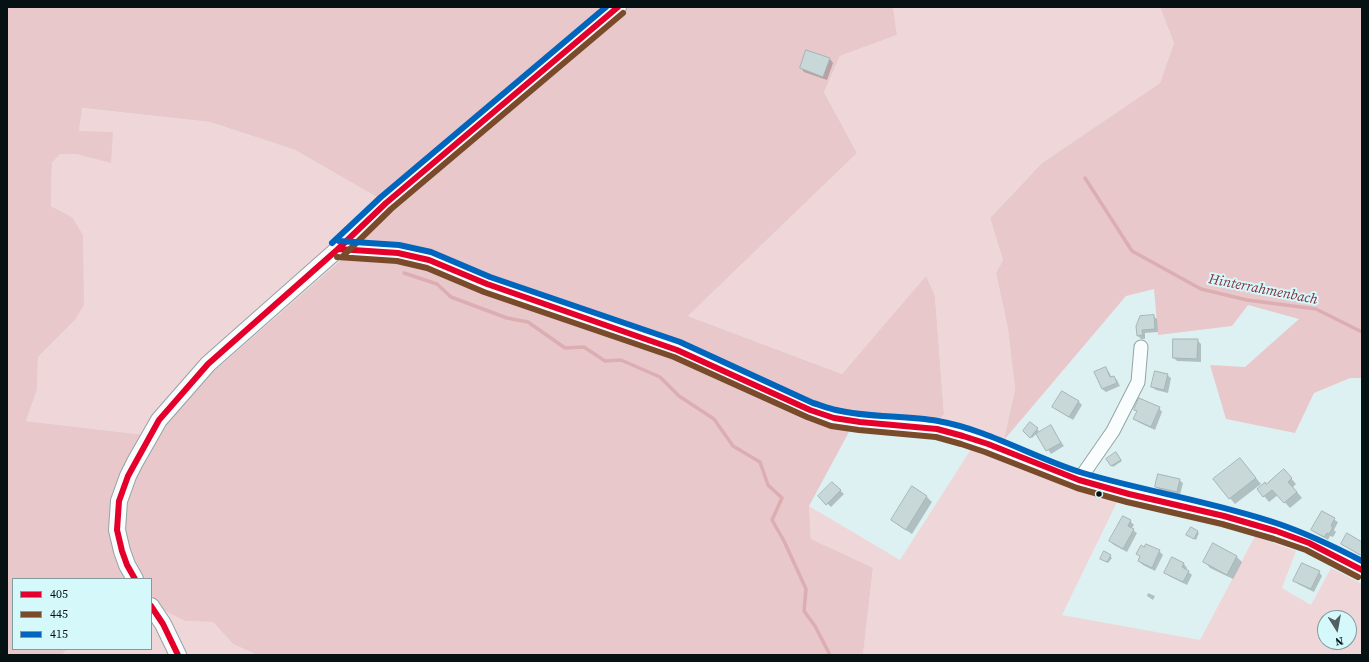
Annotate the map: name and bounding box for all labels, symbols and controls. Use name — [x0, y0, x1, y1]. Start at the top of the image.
water label: Hinterrahmenbach — [1207, 271, 1319, 309]
unlabelled marker — [1094, 489, 1104, 499]
legend — [12, 578, 152, 650]
text: 405 — [50, 586, 68, 602]
text: 445 — [50, 606, 68, 622]
north arrow — [1317, 610, 1357, 650]
text: 415 — [50, 626, 68, 642]
text: N — [1334, 633, 1345, 649]

